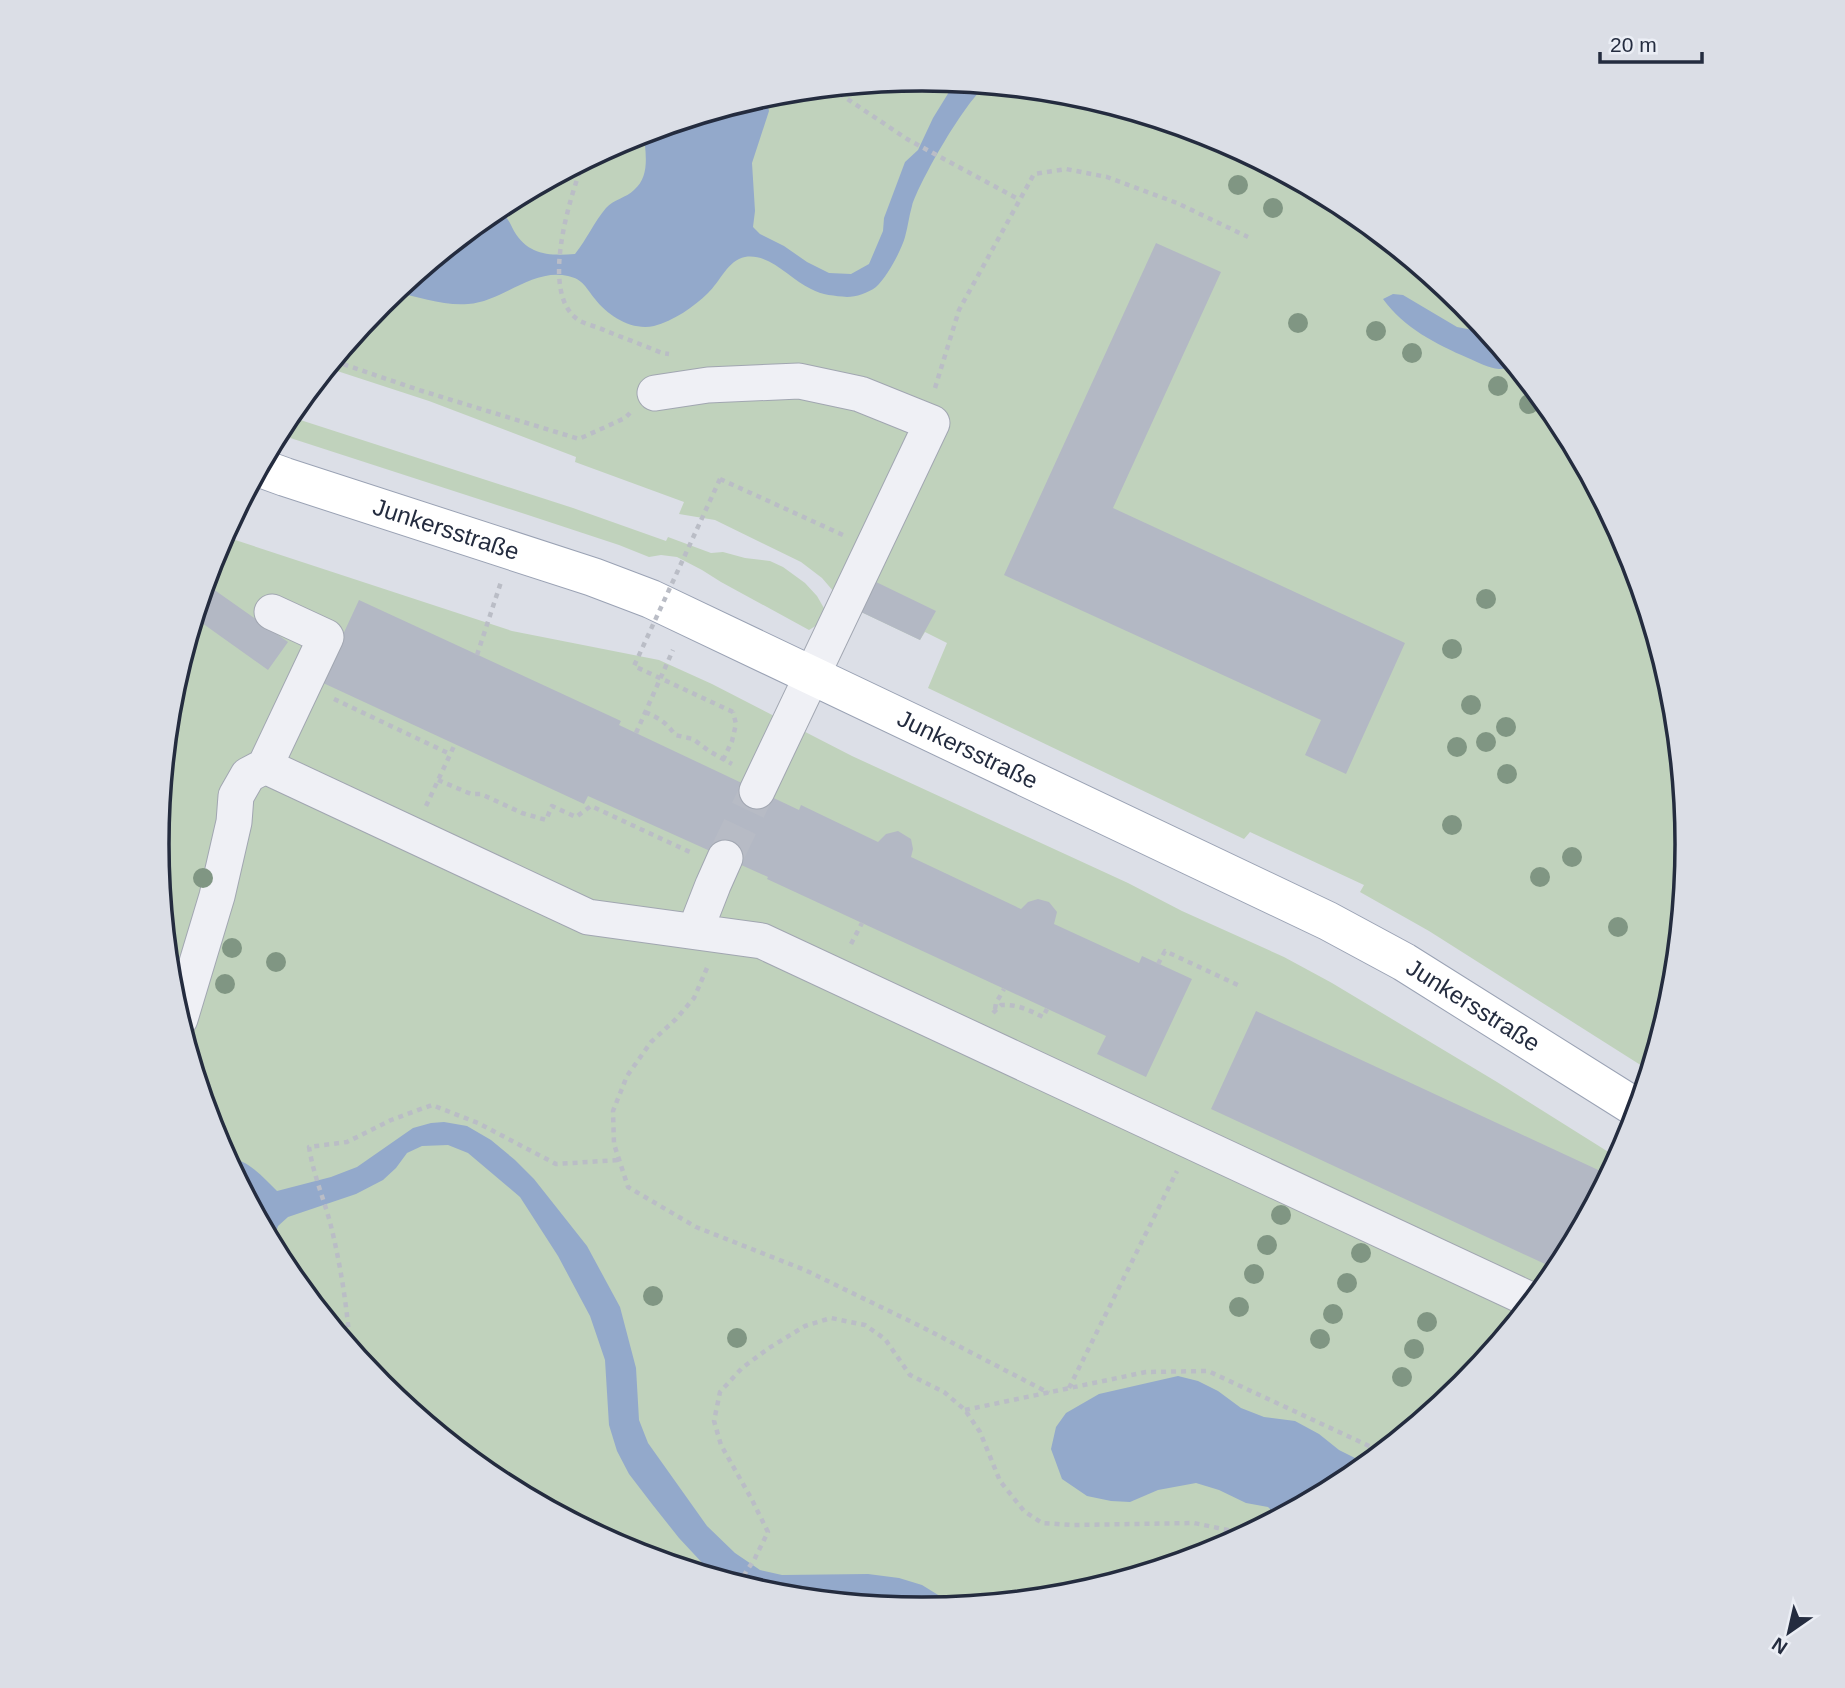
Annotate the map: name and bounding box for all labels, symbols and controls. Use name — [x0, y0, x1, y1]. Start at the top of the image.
scale bar — [1600, 21, 1702, 65]
text: 20 m — [1610, 33, 1657, 56]
street label: Junkersstraße — [370, 493, 523, 565]
street label: Junkersstraße — [893, 704, 1042, 794]
street label: Junkersstraße — [1402, 953, 1545, 1057]
north arrow — [1754, 1597, 1824, 1667]
text: N — [1768, 1633, 1791, 1658]

